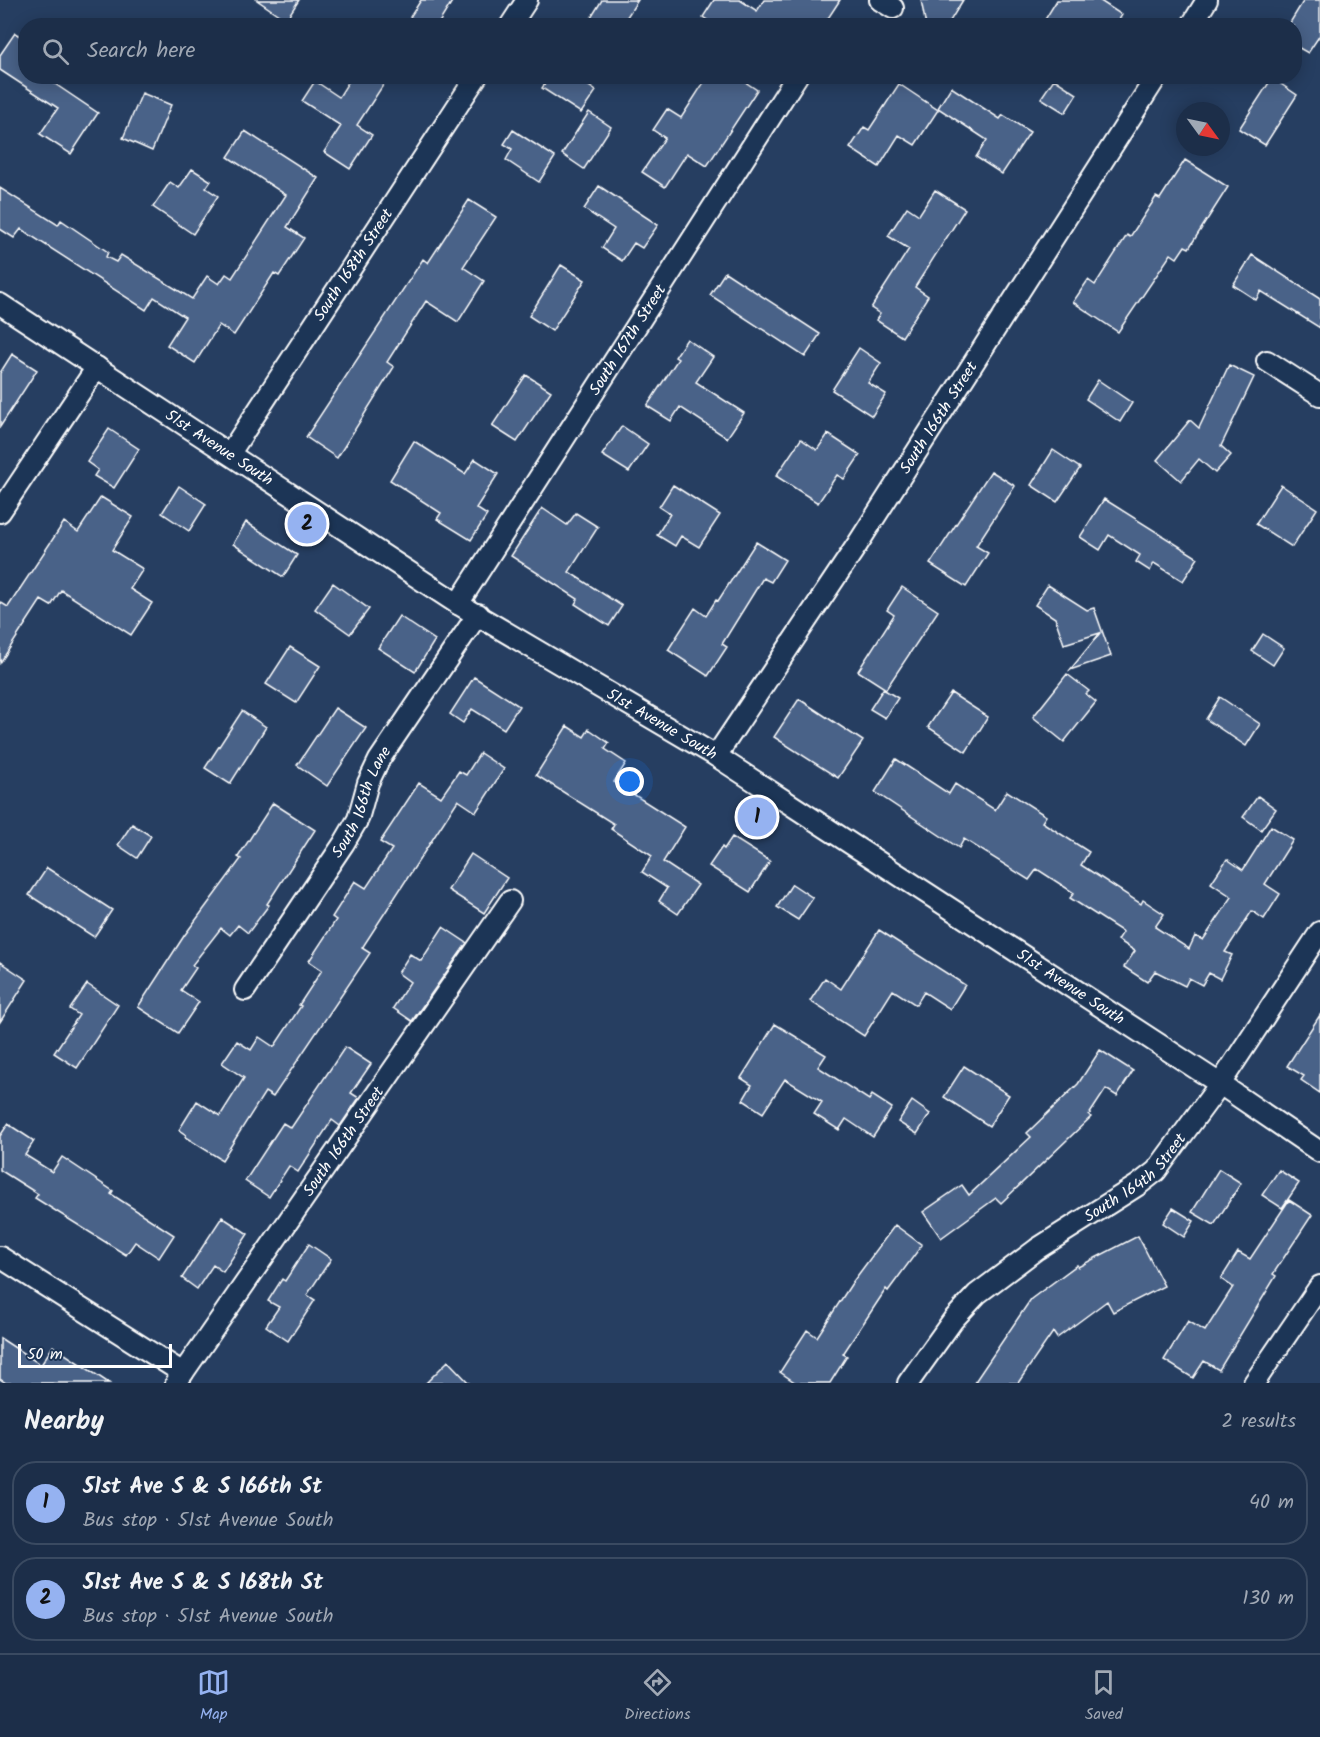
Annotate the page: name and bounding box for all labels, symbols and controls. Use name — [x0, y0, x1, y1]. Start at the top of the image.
search box — [18, 18, 1302, 84]
text: Search here — [87, 34, 195, 69]
icon: search — [39, 35, 72, 68]
north arrow — [1176, 102, 1230, 156]
street label: South 168th Street — [307, 203, 400, 326]
street label: South 167th Street — [583, 279, 673, 400]
street label: South 166th Street — [893, 356, 984, 479]
street label: 51st Avenue South — [160, 403, 278, 492]
pin: 2 — [288, 502, 326, 546]
street label: 51st Avenue South — [602, 682, 722, 767]
street label: South 166th Lane — [325, 741, 397, 863]
your location — [615, 767, 644, 796]
pin: 1 — [738, 794, 777, 840]
street label: 51st Avenue South — [1011, 942, 1130, 1031]
street label: South 166th Street — [296, 1080, 391, 1202]
street label: South 164th Street — [1079, 1127, 1193, 1229]
scale bar — [18, 1341, 172, 1368]
text: 50 m — [27, 1342, 63, 1367]
text: Nearby — [24, 1401, 104, 1443]
text: 2 results — [1221, 1406, 1296, 1438]
text: 51st Ave S & S 166th St — [83, 1470, 322, 1505]
text: 1 — [42, 1487, 49, 1519]
text: 40 m — [1249, 1487, 1294, 1519]
text: Bus stop · 51st Avenue South — [83, 1505, 334, 1537]
text: 51st Ave S & S 168th St — [83, 1566, 323, 1601]
text: 2 — [40, 1583, 51, 1615]
text: 130 m — [1242, 1583, 1294, 1615]
text: Bus stop · 51st Avenue South — [83, 1601, 334, 1633]
tab: Map — [197, 1666, 230, 1727]
tab: Directions — [624, 1666, 691, 1727]
tab: Saved — [1085, 1666, 1123, 1727]

